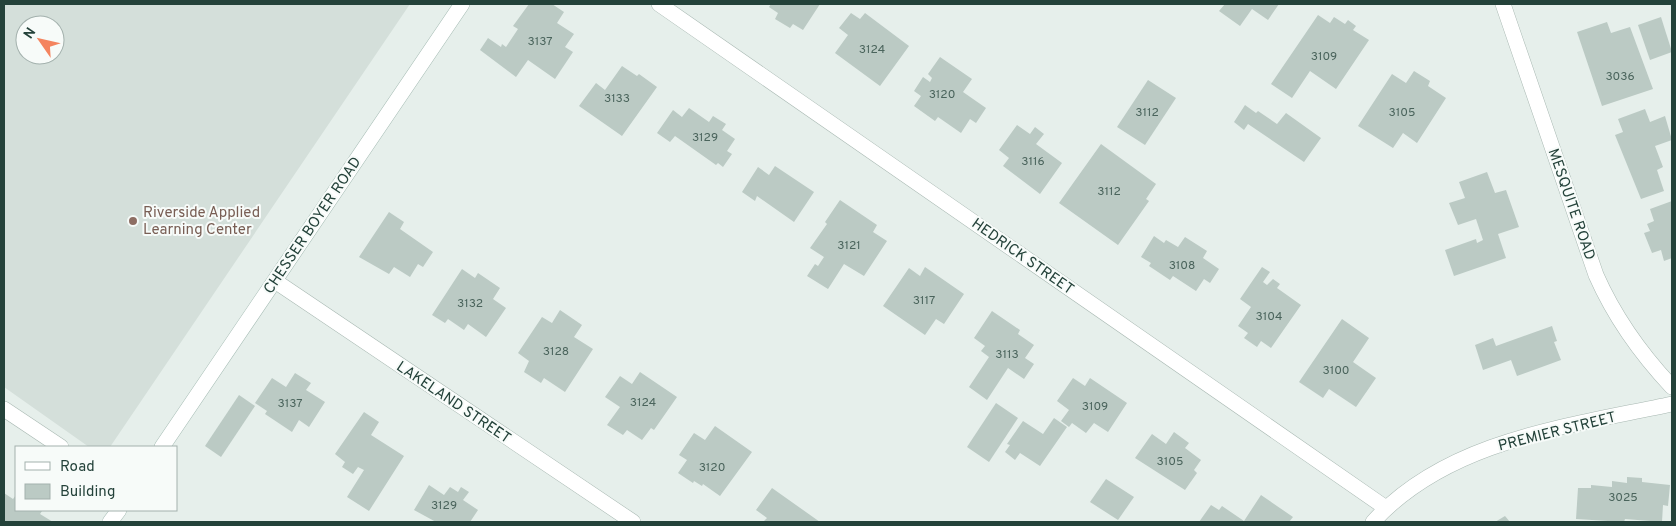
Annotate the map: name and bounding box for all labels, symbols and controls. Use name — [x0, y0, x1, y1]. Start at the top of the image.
north arrow — [15, 15, 65, 65]
text: N — [21, 25, 40, 42]
house number: 3137 — [527, 34, 553, 50]
house number: 3124 — [859, 42, 885, 58]
house number: 3109 — [1311, 49, 1337, 65]
house number: 3036 — [1605, 69, 1635, 85]
house number: 3120 — [929, 87, 955, 103]
house number: 3133 — [604, 91, 630, 107]
house number: 3112 — [1135, 105, 1159, 121]
house number: 3105 — [1389, 105, 1415, 121]
house number: 3129 — [692, 130, 718, 146]
street label: MESQUITE ROAD — [1543, 146, 1599, 263]
street label: CHESSER BOYER ROAD — [260, 154, 366, 298]
house number: 3116 — [1021, 154, 1045, 170]
house number: 3112 — [1097, 184, 1121, 200]
place label: Riverside Applied Learning Center — [143, 204, 260, 240]
marker: Riverside Applied Learning Center — [127, 215, 139, 227]
street label: HEDRICK STREET — [967, 215, 1077, 300]
house number: 3121 — [837, 238, 861, 254]
house number: 3108 — [1169, 258, 1195, 274]
house number: 3117 — [913, 293, 935, 309]
house number: 3132 — [457, 296, 483, 312]
house number: 3104 — [1256, 309, 1282, 325]
house number: 3128 — [543, 344, 569, 360]
house number: 3113 — [995, 347, 1019, 363]
street label: LAKELAND STREET — [392, 358, 514, 449]
house number: 3100 — [1323, 363, 1350, 379]
house number: 3124 — [630, 395, 656, 411]
house number: 3137 — [277, 396, 303, 412]
house number: 3109 — [1082, 399, 1108, 415]
street label: PREMIER STREET — [1496, 409, 1618, 456]
legend — [15, 446, 178, 511]
house number: 3105 — [1157, 454, 1183, 470]
text: Road — [60, 458, 95, 477]
house number: 3120 — [699, 460, 725, 476]
text: Building — [60, 483, 115, 502]
house number: 3025 — [1608, 490, 1638, 506]
house number: 3129 — [431, 498, 457, 514]

